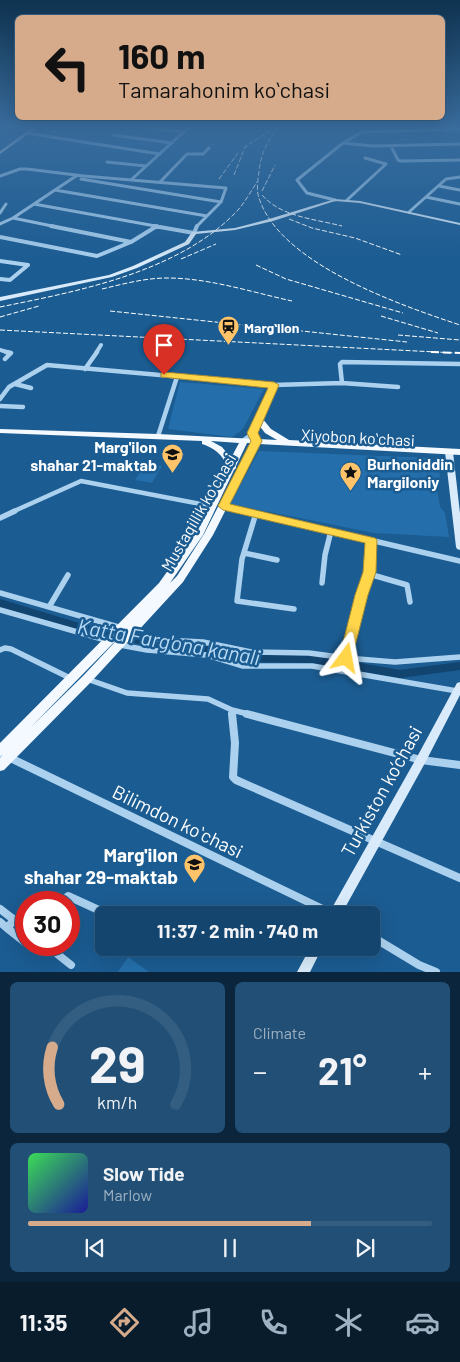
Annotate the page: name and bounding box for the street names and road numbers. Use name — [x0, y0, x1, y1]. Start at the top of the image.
street label: Xiyobon koʻchasi — [301, 425, 415, 449]
street label: Mustaqillik koʻchasi — [157, 450, 239, 574]
street label: Turkiston ko’chasi — [336, 722, 426, 860]
street label: Bilimdon koʻchasi — [109, 779, 247, 863]

